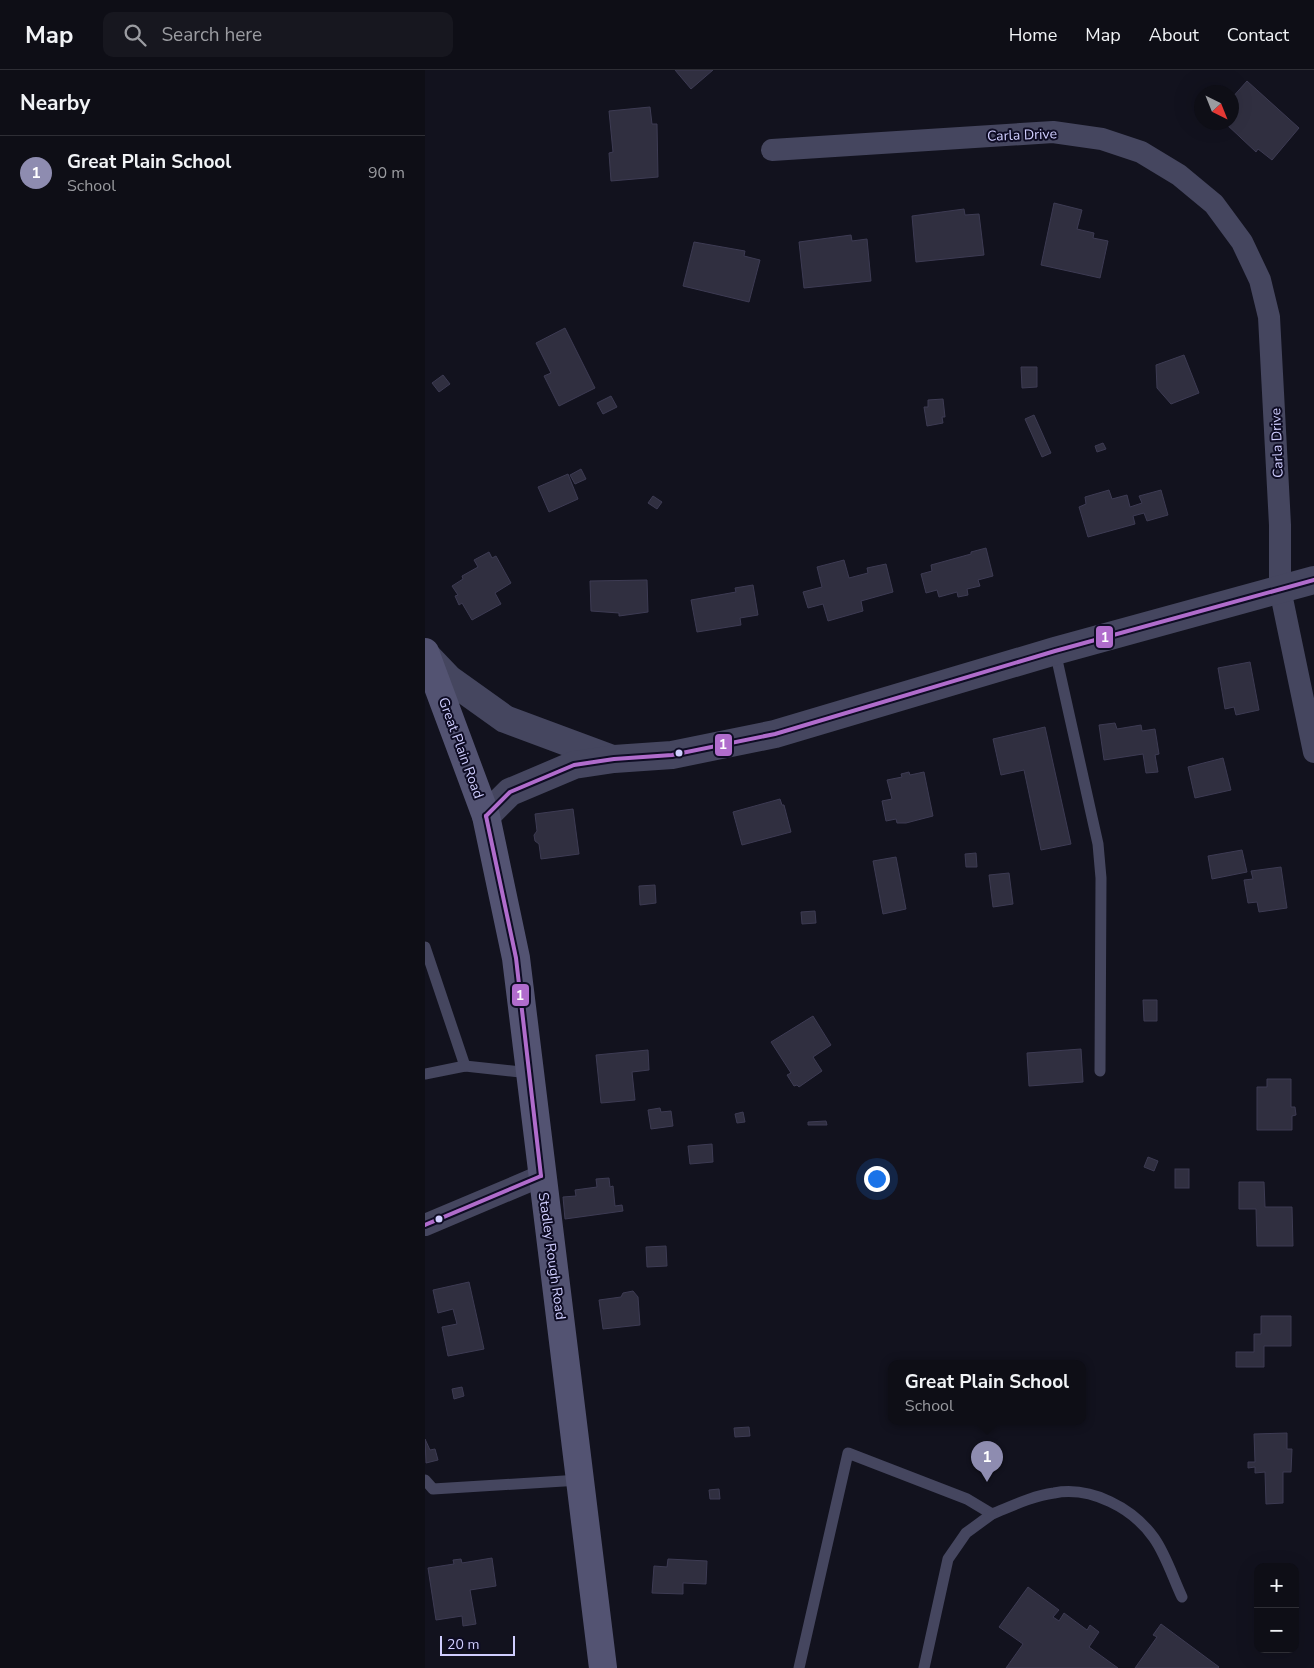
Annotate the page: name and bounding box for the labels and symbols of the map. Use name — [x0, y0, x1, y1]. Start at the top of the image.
north arrow — [1194, 85, 1239, 130]
street label: Carla Drive — [987, 124, 1057, 146]
street label: Carla Drive — [1266, 408, 1288, 478]
line badge: 1 — [1095, 625, 1114, 649]
text: 1 — [1101, 628, 1109, 647]
street label: Great Plain Road — [434, 695, 488, 801]
line badge: 1 — [714, 733, 733, 757]
text: 1 — [719, 735, 727, 754]
unlabelled marker — [674, 748, 684, 758]
line badge: 1 — [511, 983, 530, 1007]
text: 1 — [516, 986, 524, 1005]
your location — [864, 1166, 890, 1192]
street label: Stadley Rough Road — [534, 1191, 570, 1321]
unlabelled marker — [434, 1214, 444, 1224]
pin: 1 — [971, 1441, 1003, 1482]
scale bar — [440, 1633, 515, 1656]

